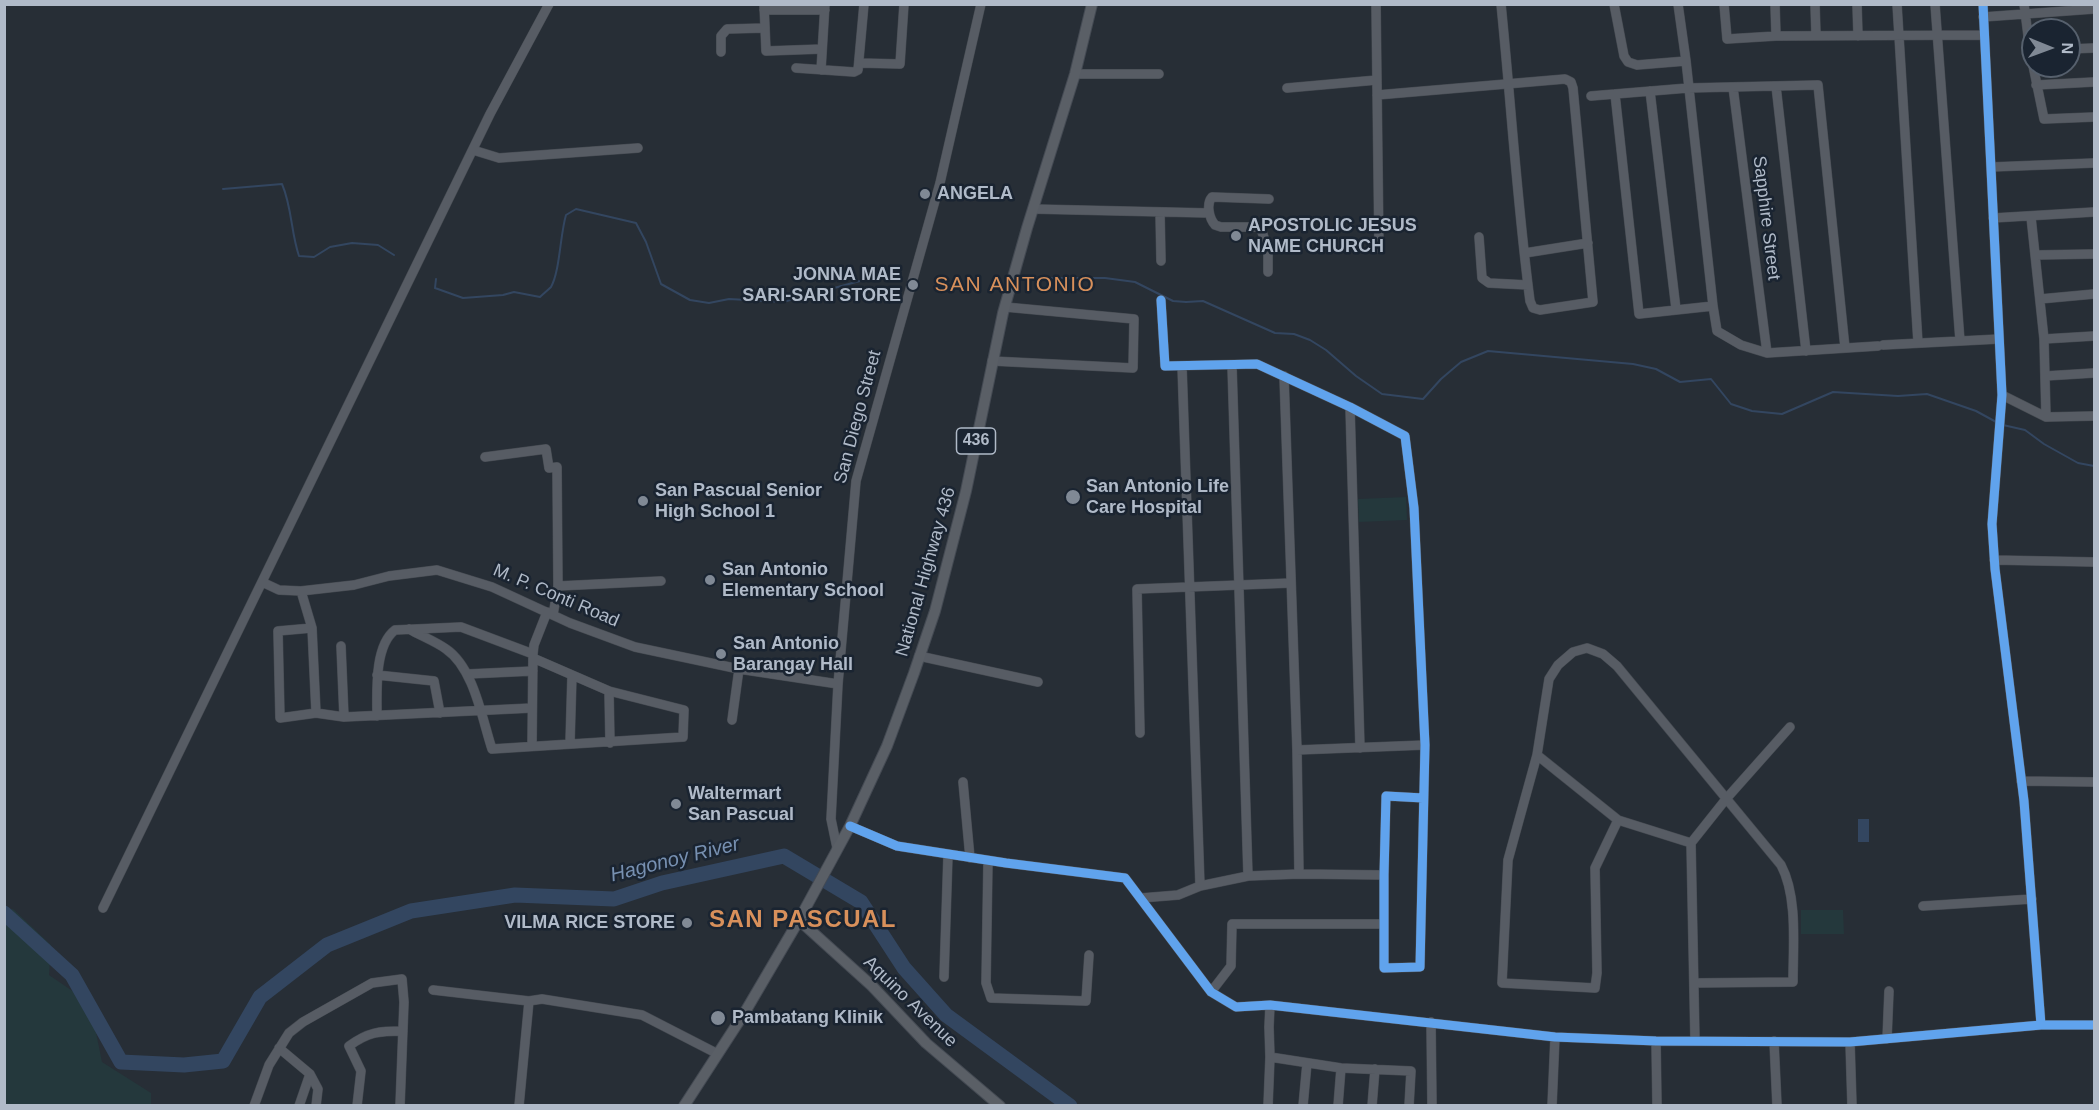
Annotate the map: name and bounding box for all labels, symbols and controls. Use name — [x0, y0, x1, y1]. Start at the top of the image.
north arrow — [2021, 18, 2081, 78]
text: N — [2059, 42, 2076, 54]
street label: Sapphire Street — [1748, 155, 1784, 281]
place label: ANGELA — [937, 183, 1013, 205]
marker: ANGELA — [918, 187, 932, 201]
place label: APOSTOLIC JESUS NAME CHURCH — [1248, 215, 1417, 258]
marker: APOSTOLIC JESUS NAME CHURCH — [1229, 229, 1243, 243]
place label: JONNA MAE SARI-SARI STORE — [742, 264, 901, 306]
district label: SAN ANTONIO — [935, 272, 1095, 298]
marker: JONNA MAE SARI-SARI STORE — [906, 278, 920, 292]
street label: San Diego Street — [830, 348, 886, 486]
road number: 436 — [956, 428, 996, 454]
place label: San Antonio Life Care Hospital — [1086, 476, 1229, 518]
place label: San Pascual Senior High School 1 — [655, 480, 822, 522]
street label: National Highway 436 — [891, 485, 961, 659]
marker: San Antonio Life Care Hospital — [1064, 488, 1082, 506]
marker: San Pascual Senior High School 1 — [636, 494, 650, 508]
place label: San Antonio Elementary School — [722, 559, 884, 602]
street label: M. P. Conti Road — [490, 560, 622, 632]
marker: San Antonio Elementary School — [703, 573, 717, 587]
place label: San Antonio Barangay Hall — [733, 633, 853, 676]
marker: San Antonio Barangay Hall — [714, 647, 728, 661]
place label: Waltermart San Pascual — [688, 783, 794, 826]
marker: Waltermart San Pascual — [669, 797, 683, 811]
water label: Hagonoy River — [608, 832, 742, 888]
district label: SAN PASCUAL — [709, 906, 897, 934]
place label: VILMA RICE STORE — [504, 912, 675, 934]
marker: VILMA RICE STORE — [680, 916, 694, 930]
street label: Aquino Avenue — [859, 952, 961, 1052]
place label: Pambatang Klinik — [732, 1007, 883, 1029]
marker: Pambatang Klinik — [709, 1009, 727, 1027]

